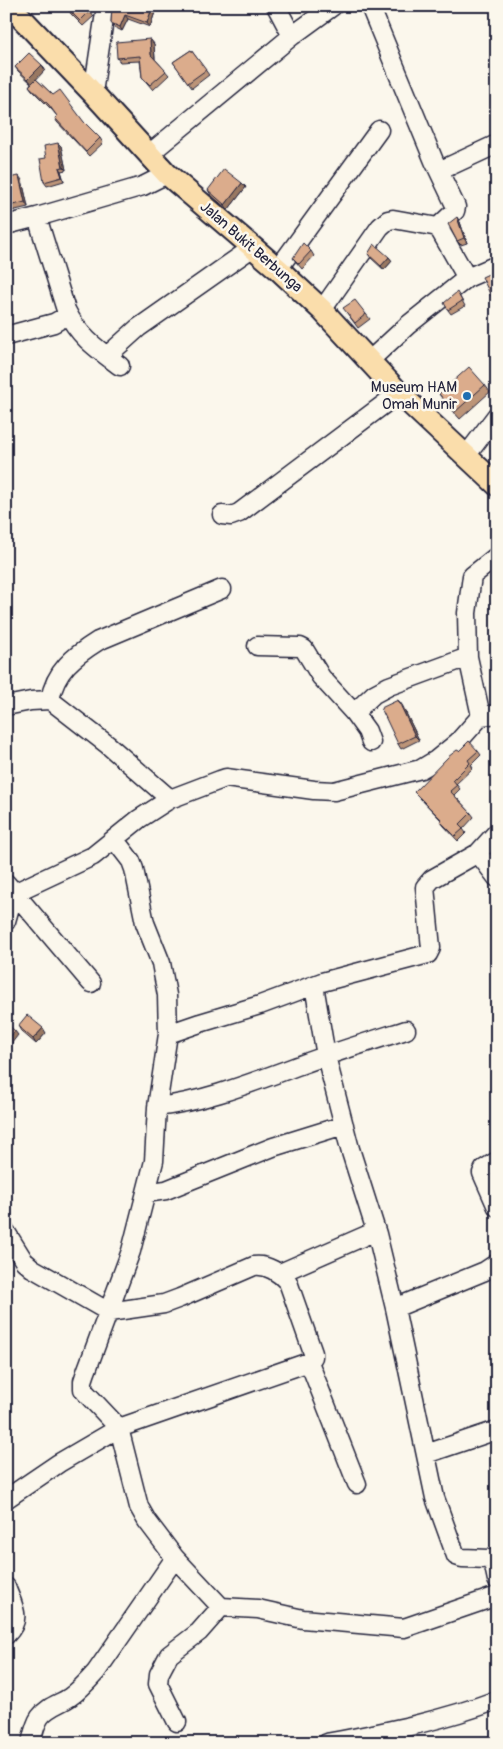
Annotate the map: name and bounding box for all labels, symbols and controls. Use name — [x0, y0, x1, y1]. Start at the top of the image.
street label: Jalan Bukit Berbunga — [196, 197, 306, 297]
place label: Museum HAM Omah Munir — [371, 378, 458, 414]
marker: Museum HAM Omah Munir — [461, 390, 473, 402]

